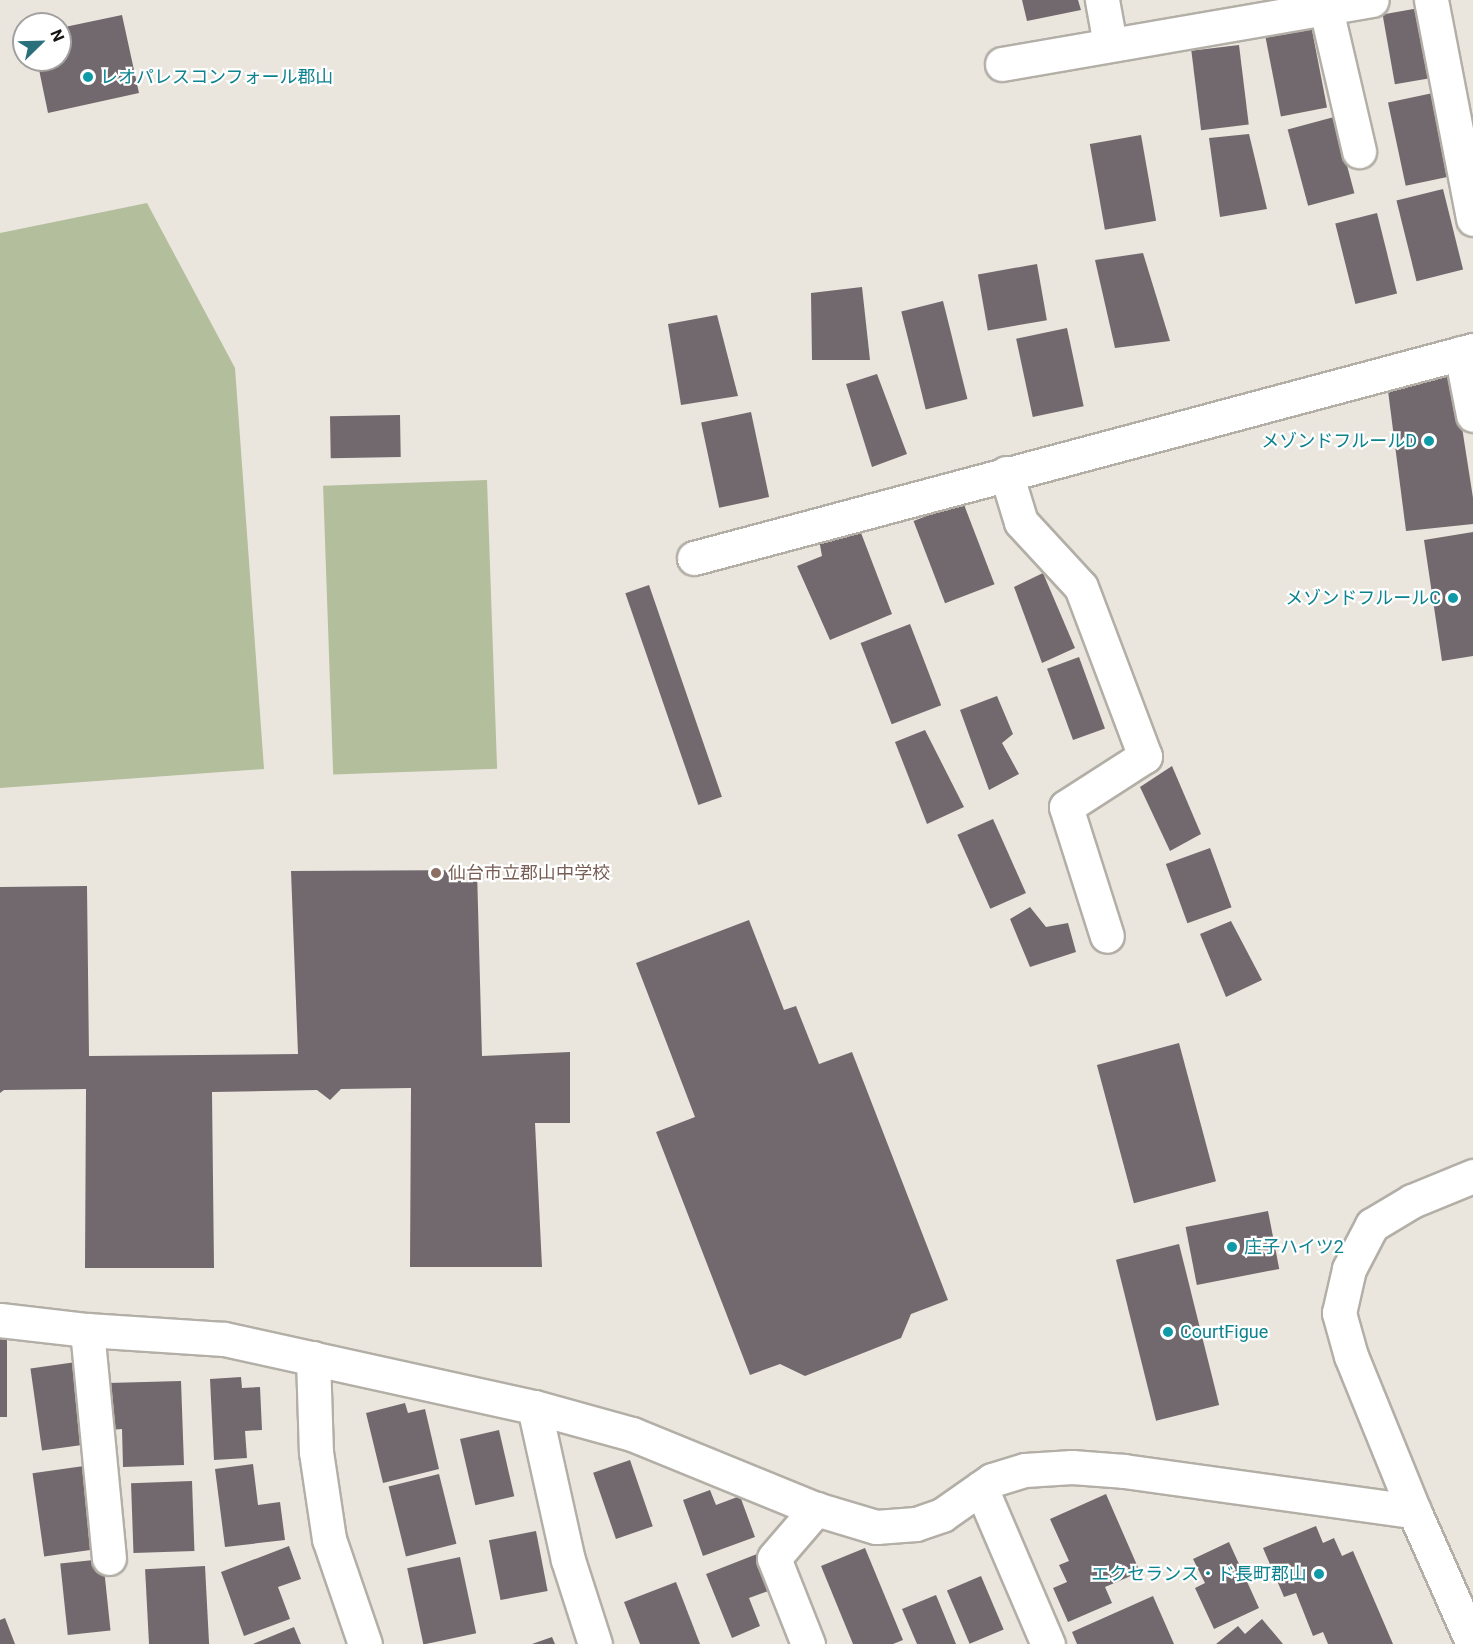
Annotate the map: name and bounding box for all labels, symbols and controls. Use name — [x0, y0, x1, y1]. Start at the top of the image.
north arrow — [12, 12, 72, 72]
text: N — [46, 27, 68, 44]
place label: レオパレスコンフォール郡山 — [100, 66, 334, 88]
marker: レオパレスコンフォール郡山 — [81, 70, 95, 84]
place label: メゾンドフルールD — [1261, 430, 1417, 452]
marker: メゾンドフルールD — [1422, 434, 1436, 448]
place label: メゾンドフルールC — [1285, 587, 1441, 609]
marker: メゾンドフルールC — [1446, 591, 1460, 605]
place label: 仙台市立郡山中学校 — [448, 862, 610, 884]
marker: 仙台市立郡山中学校 — [429, 866, 443, 880]
place label: 庄子ハイツ2 — [1244, 1236, 1344, 1258]
marker: 庄子ハイツ2 — [1225, 1240, 1239, 1254]
place label: CourtFigue — [1180, 1321, 1268, 1343]
marker: CourtFigue — [1161, 1325, 1175, 1339]
place label: エクセランス・ド長町郡山 — [1091, 1563, 1307, 1585]
marker: エクセランス・ド長町郡山 — [1312, 1567, 1326, 1581]

